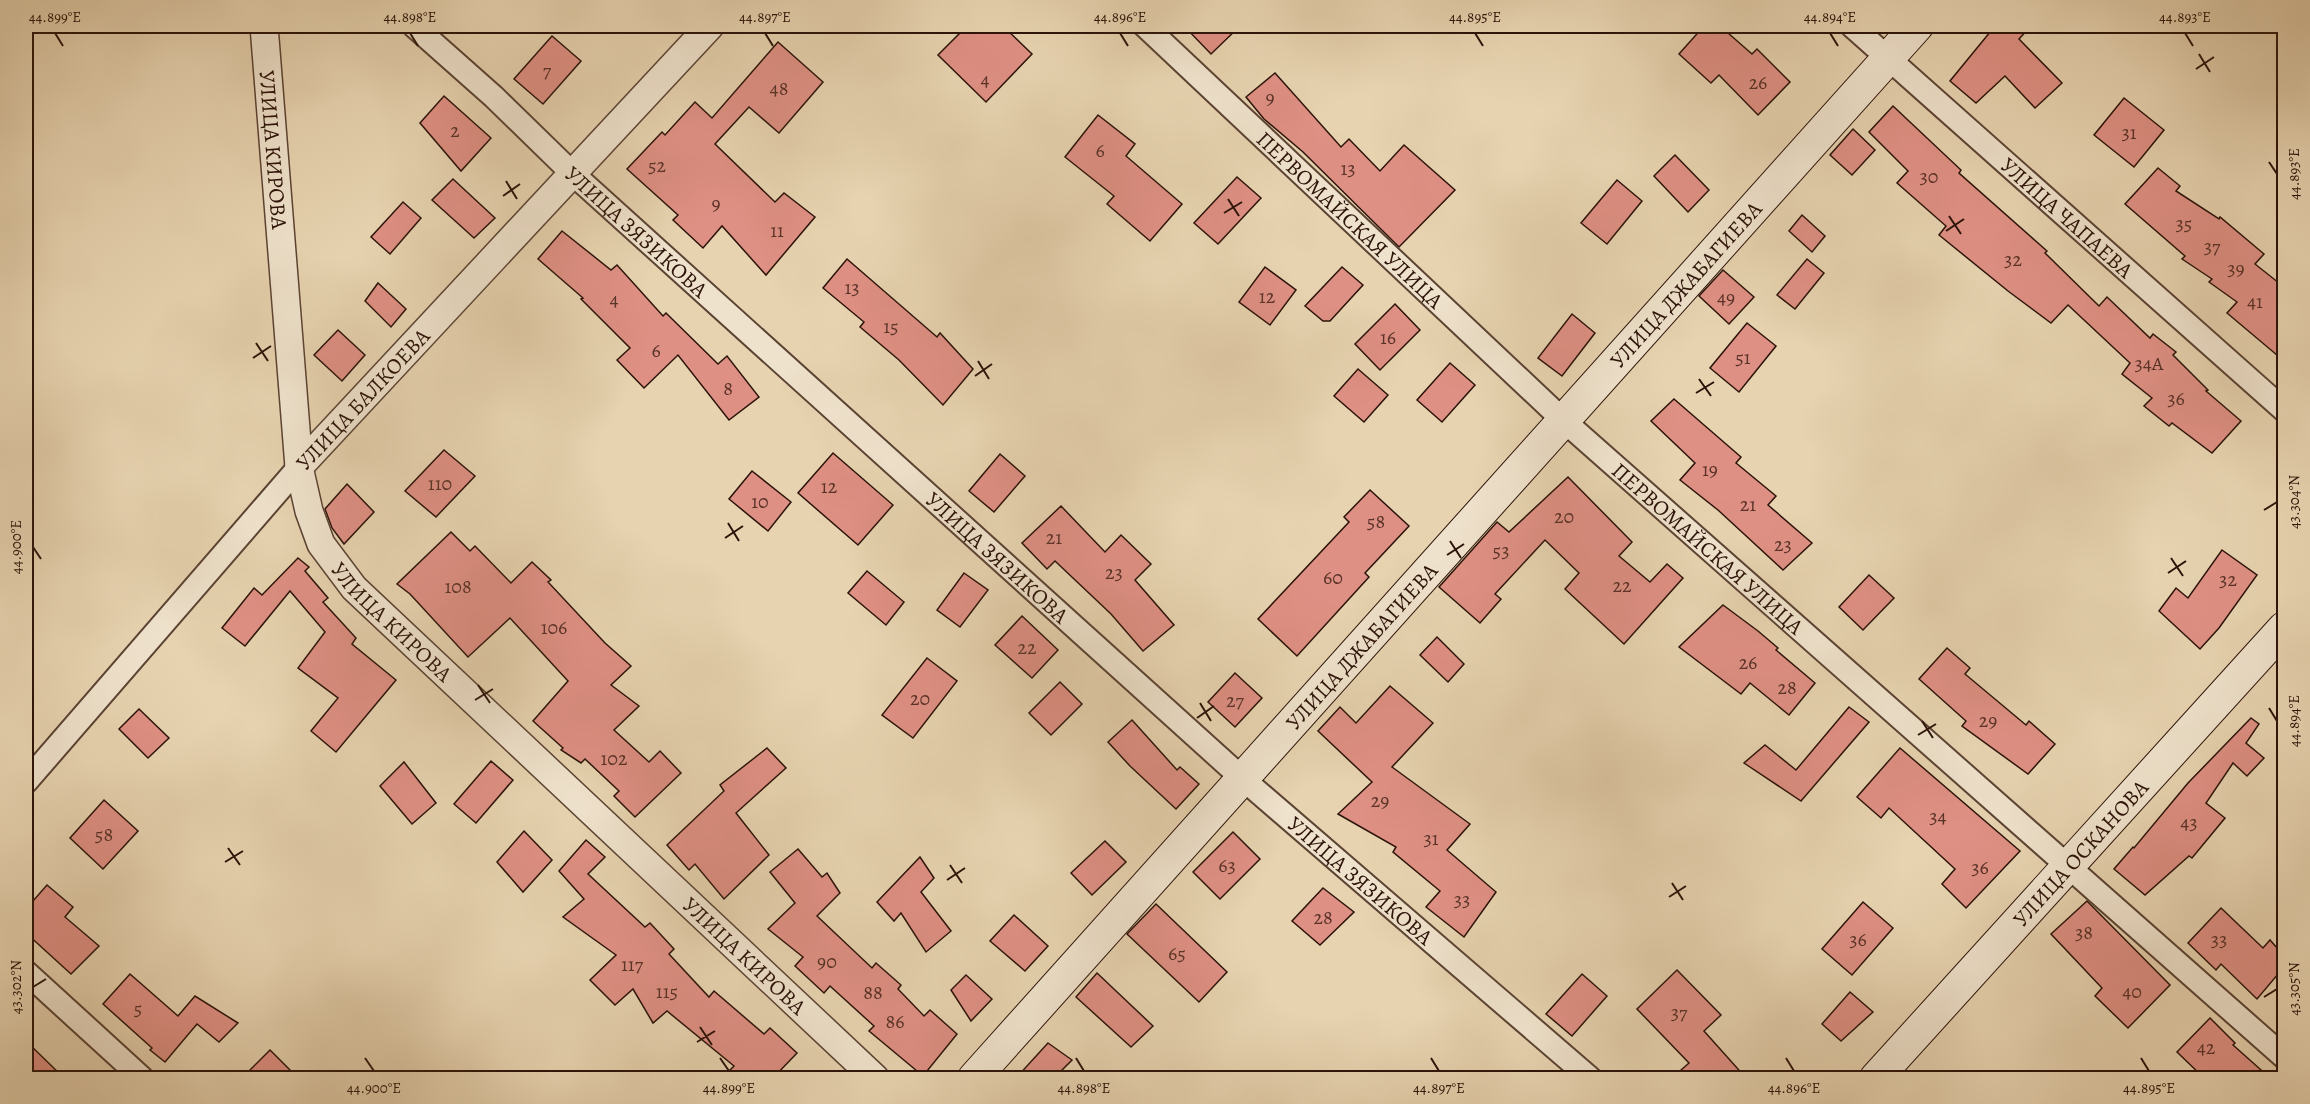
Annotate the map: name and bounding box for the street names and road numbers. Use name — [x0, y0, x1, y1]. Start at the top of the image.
street label: УЛИЦА КИРОВА — [252, 69, 294, 232]
street label: ПЕРВОМАЙСКАЯ УЛИЦА — [1249, 125, 1450, 316]
street label: УЛИЦА ЧАПАЕВА — [1994, 151, 2140, 286]
street label: УЛИЦА ЗЯЗИКОВА — [558, 160, 715, 305]
street label: УЛИЦА ДЖАБАГИЕВА — [1603, 194, 1770, 375]
street label: УЛИЦА БАЛКОЕВА — [289, 321, 438, 477]
street label: ПЕРВОМАЙСКАЯ УЛИЦА — [1605, 456, 1811, 643]
street label: УЛИЦА ЗЯЗИКОВА — [919, 485, 1076, 631]
street label: УЛИЦА КИРОВА — [324, 556, 459, 690]
street label: УЛИЦА ДЖАБАГИЕВА — [1279, 556, 1445, 737]
street label: УЛИЦА ОСКАНОВА — [2006, 773, 2156, 934]
street label: УЛИЦА ЗЯЗИКОВА — [1281, 810, 1440, 953]
street label: УЛИЦА КИРОВА — [676, 891, 813, 1023]

